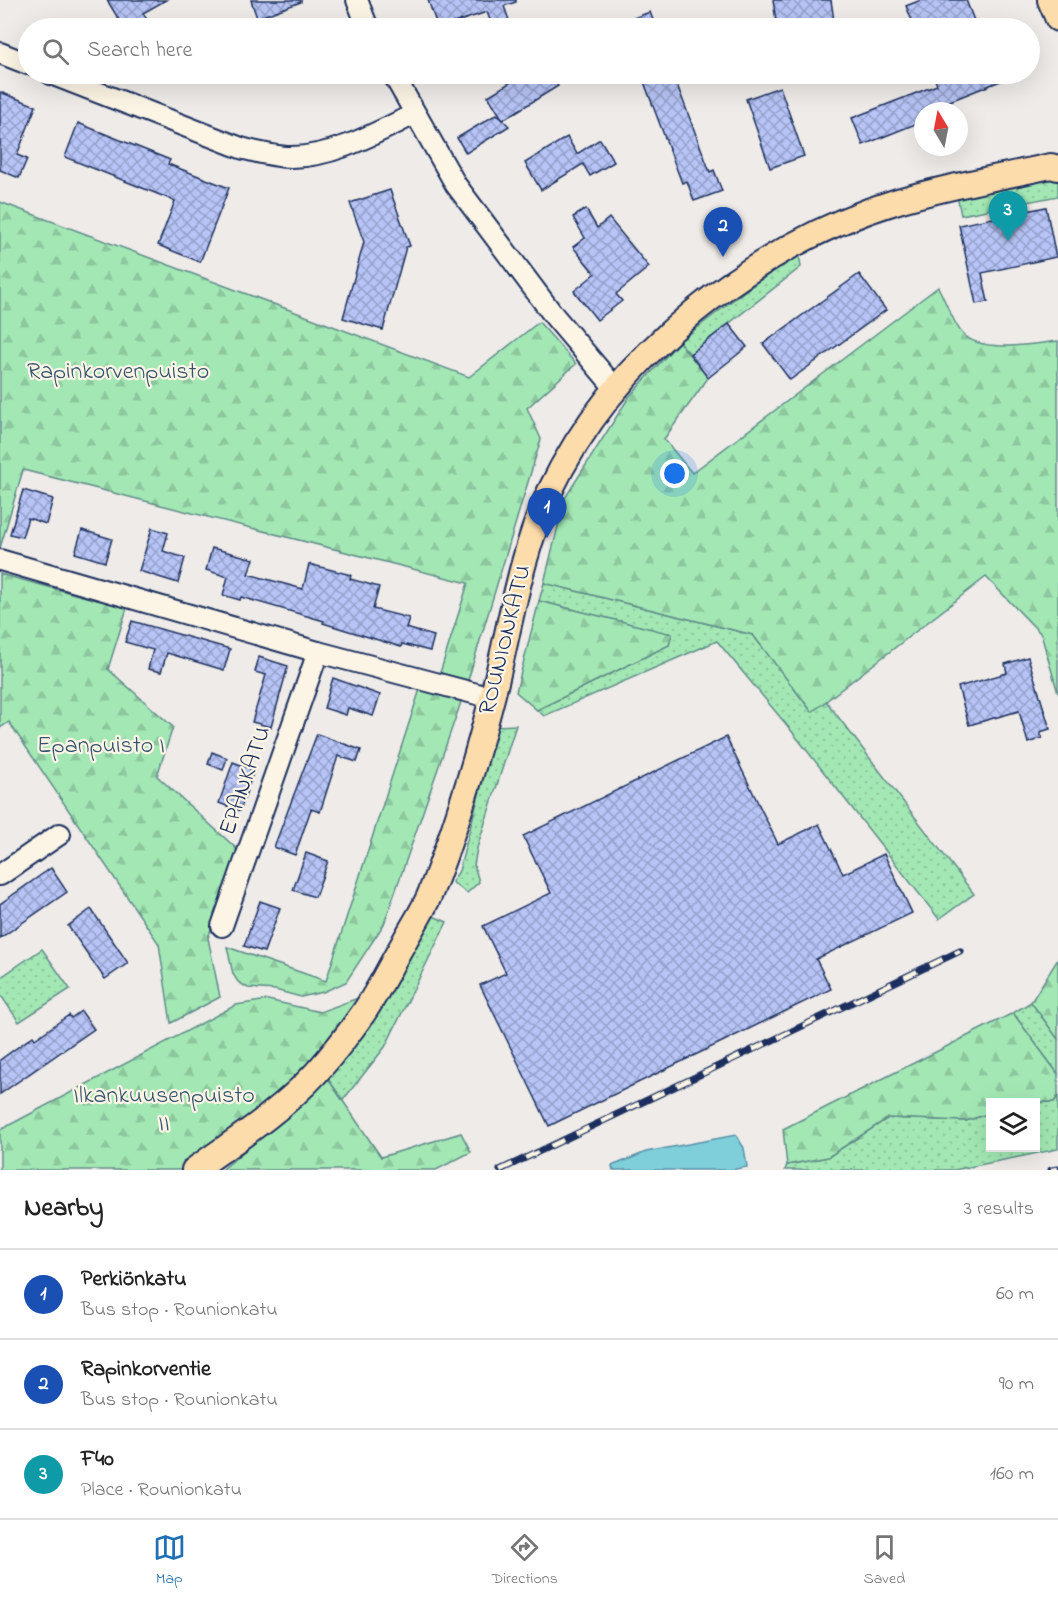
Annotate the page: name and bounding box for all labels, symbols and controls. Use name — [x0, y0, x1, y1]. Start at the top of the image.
search box — [18, 18, 1040, 84]
icon: search — [39, 35, 72, 68]
text: Search here — [87, 35, 192, 67]
north arrow — [914, 102, 968, 156]
pin: 3 — [988, 192, 1028, 241]
pin: 2 — [704, 208, 742, 257]
park label: Rapinkorvenpuisto — [27, 355, 209, 390]
your location — [660, 459, 689, 488]
pin: 1 — [528, 488, 566, 538]
street label: ROUNIONKATU — [470, 561, 542, 719]
street label: EPANKATU — [211, 722, 281, 840]
park label: Epanpuisto I — [37, 729, 165, 764]
park label: Ilkankuusenpuisto II — [73, 1079, 255, 1142]
map controls — [986, 1098, 1040, 1152]
button: layers — [986, 1098, 1040, 1152]
text: Nearby — [24, 1190, 103, 1228]
text: 3 results — [964, 1195, 1034, 1224]
text: Perkiönkatu — [81, 1264, 186, 1296]
text: 1 — [40, 1280, 47, 1309]
text: 60 m — [996, 1280, 1034, 1309]
text: Bus stop · Rounionkatu — [81, 1296, 278, 1325]
text: Rapinkorventie — [81, 1354, 211, 1386]
text: 2 — [39, 1370, 48, 1399]
text: 90 m — [999, 1370, 1034, 1399]
text: Bus stop · Rounionkatu — [81, 1386, 278, 1415]
text: F40 — [81, 1444, 114, 1476]
text: 3 — [39, 1460, 48, 1489]
text: 160 m — [990, 1460, 1034, 1489]
text: Place · Rounionkatu — [81, 1476, 242, 1505]
tab: Map — [153, 1531, 186, 1591]
tab: Directions — [491, 1531, 558, 1591]
tab: Saved — [863, 1531, 905, 1591]

